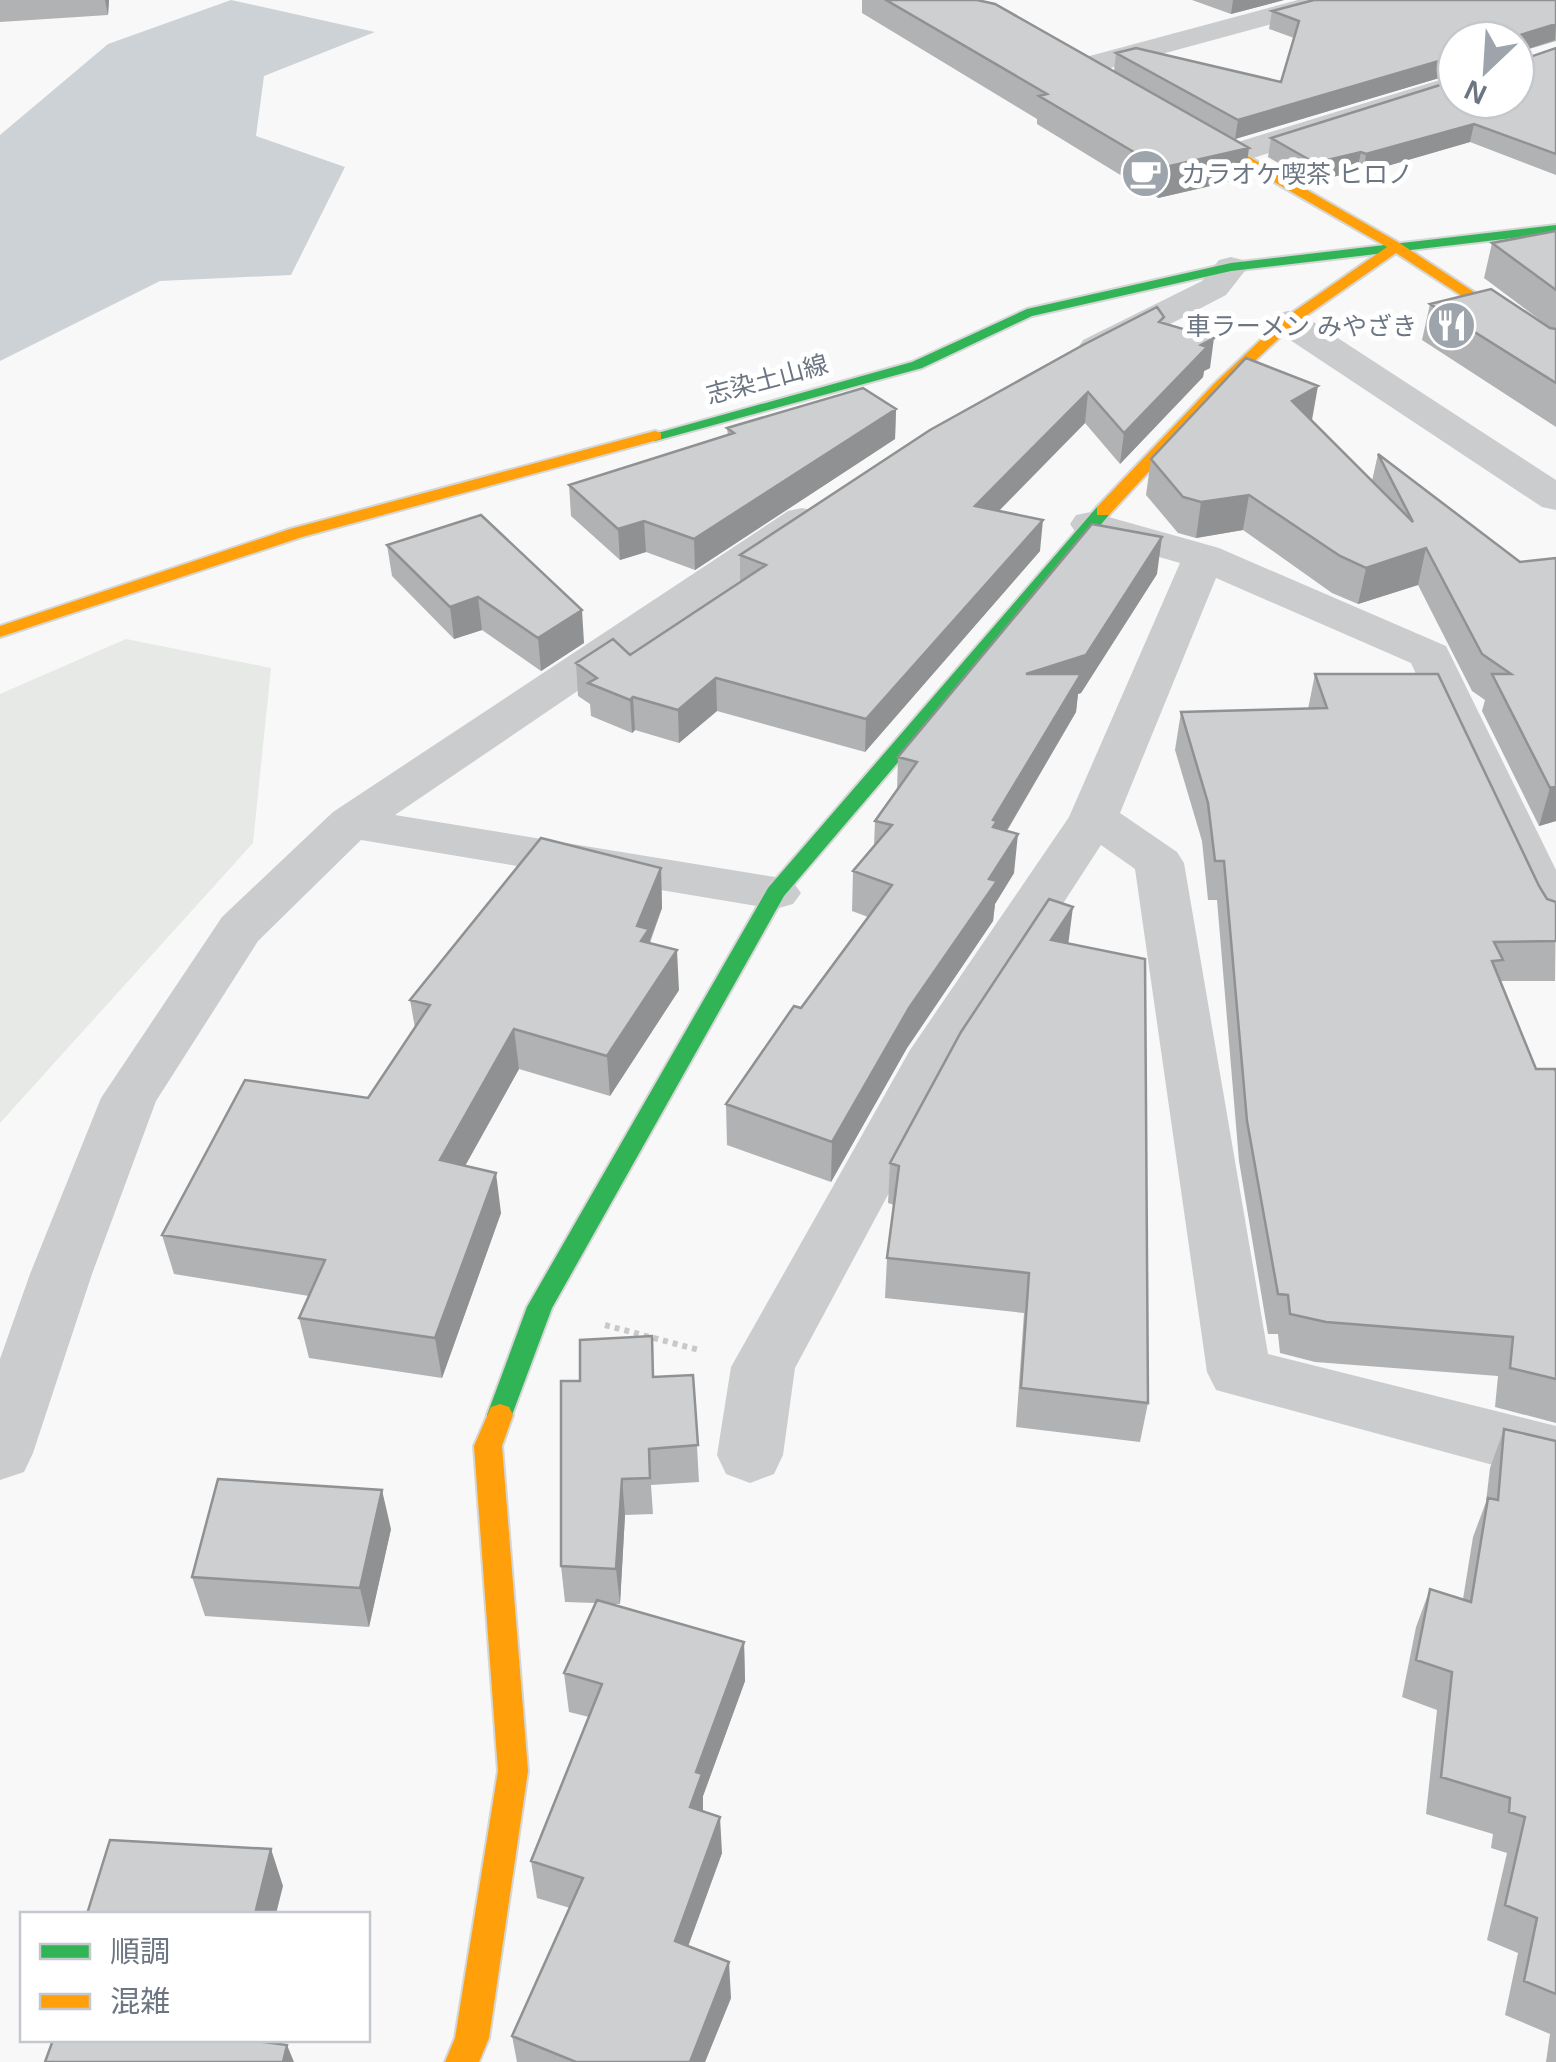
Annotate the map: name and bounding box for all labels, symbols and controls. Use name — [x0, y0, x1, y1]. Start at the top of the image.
north arrow — [1436, 20, 1536, 120]
text: N — [1460, 74, 1491, 111]
cafe icon: カラオケ喫茶 ヒロノ — [1120, 148, 1172, 200]
place label: カラオケ喫茶 ヒロノ — [1181, 160, 1413, 188]
restaurant icon: 車ラーメン みやざき — [1426, 300, 1478, 352]
place label: 車ラーメン みやざき — [1186, 312, 1417, 340]
street label: 志染土山線 — [703, 349, 831, 409]
legend — [20, 1912, 370, 2042]
text: 順調 — [110, 1935, 170, 1968]
text: 混雑 — [110, 1985, 170, 2018]

